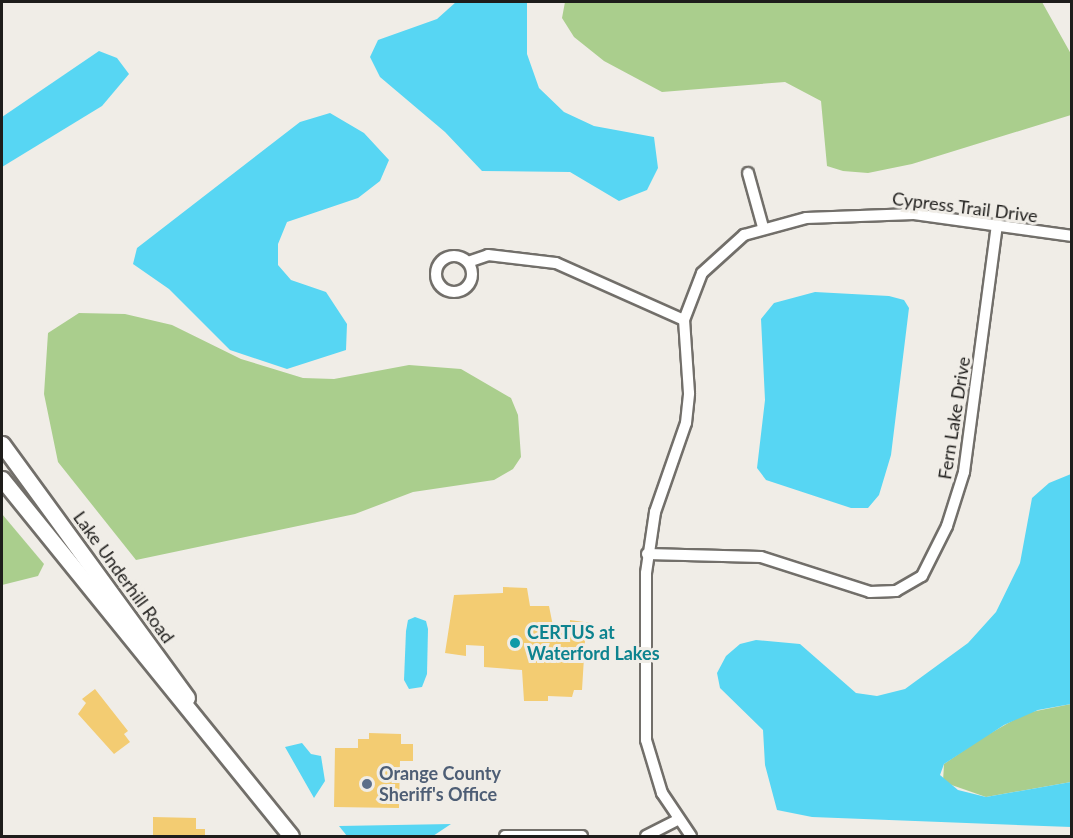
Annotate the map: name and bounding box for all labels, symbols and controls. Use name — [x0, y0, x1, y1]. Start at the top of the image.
street label: Cypress Trail Drive — [891, 187, 1039, 227]
street label: Fern Lake Drive — [934, 355, 974, 481]
street label: Lake Underhill Road — [69, 507, 179, 647]
place label: CERTUS at Waterford Lakes — [527, 622, 660, 664]
marker: CERTUS at Waterford Lakes — [508, 636, 522, 650]
place label: Orange County Sheriff's Office — [379, 763, 501, 806]
marker: Orange County Sheriff's Office — [360, 777, 374, 791]

